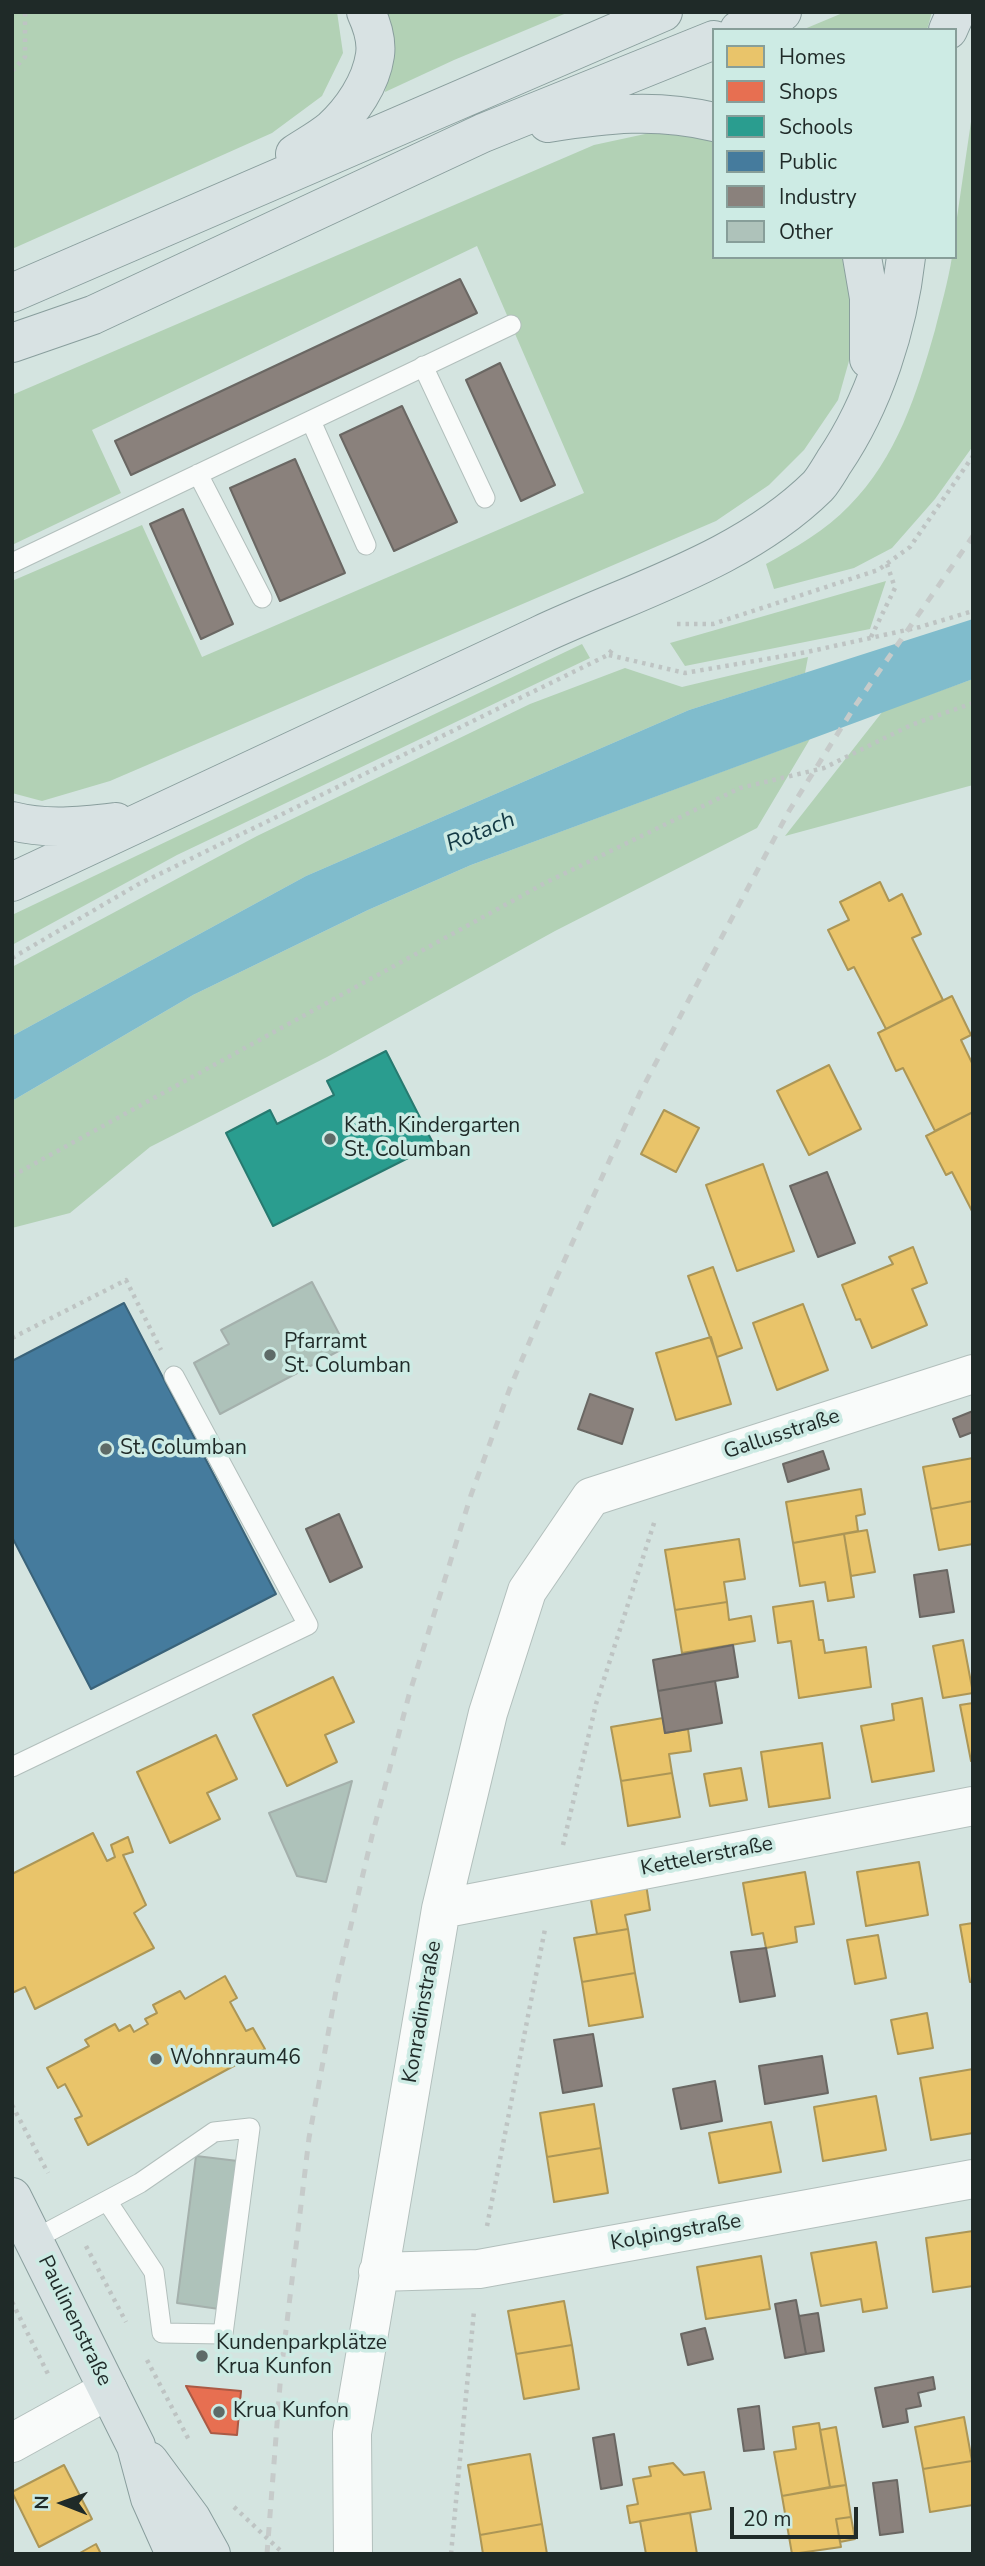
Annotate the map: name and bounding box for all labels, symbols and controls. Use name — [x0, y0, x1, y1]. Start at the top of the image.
legend — [712, 28, 957, 259]
text: Homes — [779, 43, 846, 71]
text: Shops — [779, 78, 838, 106]
text: Schools — [779, 113, 853, 141]
text: Public — [779, 148, 837, 176]
text: Industry — [779, 183, 857, 211]
text: Other — [779, 218, 833, 246]
water label: Rotach — [443, 807, 519, 859]
place label: Kath. Kindergarten St. Columban — [344, 1114, 520, 1164]
marker: Kath. Kindergarten St. Columban — [322, 1131, 338, 1147]
place label: Pfarramt St. Columban — [284, 1330, 411, 1380]
marker: Pfarramt St. Columban — [262, 1347, 278, 1363]
street label: Gallusstraße — [721, 1404, 843, 1466]
place label: St. Columban — [120, 1436, 247, 1462]
marker: St. Columban — [98, 1441, 114, 1457]
street label: Kettelerstraße — [639, 1832, 775, 1882]
street label: Konradinstraße — [398, 1939, 448, 2085]
place label: Wohnraum46 — [170, 2046, 301, 2072]
marker: Wohnraum46 — [148, 2051, 164, 2067]
street label: Kolpingstraße — [609, 2209, 743, 2257]
street label: Paulinenstraße — [32, 2252, 116, 2390]
place label: Kundenparkplätze Krua Kunfon — [216, 2331, 387, 2381]
marker: Kundenparkplätze Krua Kunfon — [194, 2348, 210, 2364]
place label: Krua Kunfon — [233, 2399, 349, 2425]
marker: Krua Kunfon — [211, 2404, 227, 2420]
north arrow — [28, 2468, 98, 2538]
scale bar — [733, 2492, 861, 2536]
text: N — [29, 2495, 55, 2510]
text: 20 m — [743, 2505, 792, 2533]

